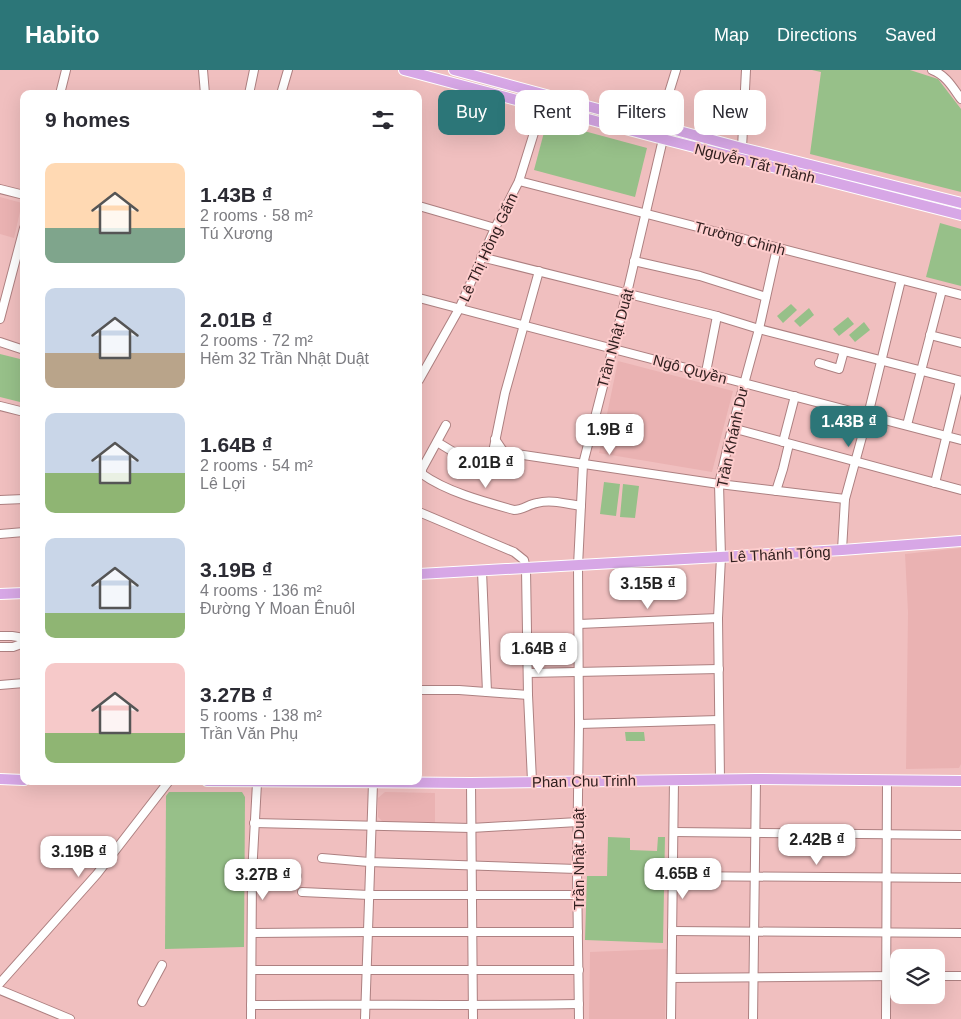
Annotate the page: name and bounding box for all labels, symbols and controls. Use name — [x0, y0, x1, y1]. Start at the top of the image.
text: Habito — [25, 21, 100, 48]
text: Map — [714, 25, 749, 45]
text: Directions — [777, 25, 857, 45]
text: Saved — [885, 25, 936, 45]
chip: Buy — [438, 90, 505, 135]
chip: Rent — [515, 90, 589, 135]
chip: Filters — [599, 90, 684, 135]
chip: New — [694, 90, 766, 135]
icon: filters — [369, 106, 397, 134]
text: 9 homes — [45, 108, 130, 131]
street label: Nguyễn Tất Thành — [693, 140, 817, 186]
icon: home — [85, 183, 145, 243]
text: 1.43B ₫ — [200, 183, 273, 206]
street label: Lê Thị Hồng Gấm — [455, 190, 521, 304]
text: 2 rooms · 58 m² — [200, 207, 313, 224]
street label: Trường Chinh — [693, 218, 787, 258]
text: Tú Xương — [200, 225, 273, 242]
street label: Trần Nhật Duật — [594, 286, 637, 389]
icon: home — [85, 308, 145, 368]
text: 2.01B ₫ — [200, 308, 273, 331]
text: 2 rooms · 72 m² — [200, 332, 313, 349]
text: Hẻm 32 Trần Nhật Duật — [200, 350, 369, 367]
street label: Ngô Quyền — [651, 351, 729, 387]
street label: Trần Khánh Dư — [713, 385, 751, 489]
pin: 1.43B ₫ — [803, 406, 895, 448]
text: 1.43B ₫ — [821, 413, 877, 430]
pin: 1.9B ₫ — [569, 414, 651, 456]
text: 1.9B ₫ — [587, 421, 633, 438]
icon: home — [85, 433, 145, 493]
text: 1.64B ₫ — [200, 433, 273, 456]
pin: 2.01B ₫ — [440, 446, 532, 489]
text: 2.01B ₫ — [458, 454, 514, 471]
text: 2 rooms · 54 m² — [200, 457, 313, 474]
text: Lê Lợi — [200, 475, 245, 492]
street label: Lê Thánh Tông — [729, 543, 831, 565]
icon: home — [85, 558, 145, 618]
text: 3.19B ₫ — [200, 558, 273, 581]
pin: 3.15B ₫ — [602, 568, 694, 610]
text: 3.15B ₫ — [620, 575, 676, 592]
text: 4 rooms · 136 m² — [200, 582, 322, 599]
text: Đường Y Moan Ênuôl — [200, 600, 355, 617]
pin: 1.64B ₫ — [493, 632, 585, 675]
text: 1.64B ₫ — [511, 640, 567, 657]
icon: home — [85, 683, 145, 743]
text: 3.27B ₫ — [200, 683, 273, 706]
text: 5 rooms · 138 m² — [200, 707, 322, 724]
text: Trần Văn Phụ — [200, 725, 298, 742]
street label: Phan Chu Trinh — [532, 772, 636, 790]
street label: Trần Nhật Duật — [570, 807, 587, 910]
pin: 2.42B ₫ — [771, 824, 863, 866]
text: 2.42B ₫ — [789, 831, 845, 848]
pin: 3.19B ₫ — [33, 836, 125, 878]
text: 3.19B ₫ — [51, 843, 107, 860]
pin: 3.27B ₫ — [217, 858, 309, 901]
pin: 4.65B ₫ — [637, 858, 729, 900]
text: 4.65B ₫ — [655, 865, 711, 882]
text: 3.27B ₫ — [235, 866, 291, 883]
map controls — [890, 949, 945, 1004]
button: layers — [890, 949, 945, 1004]

